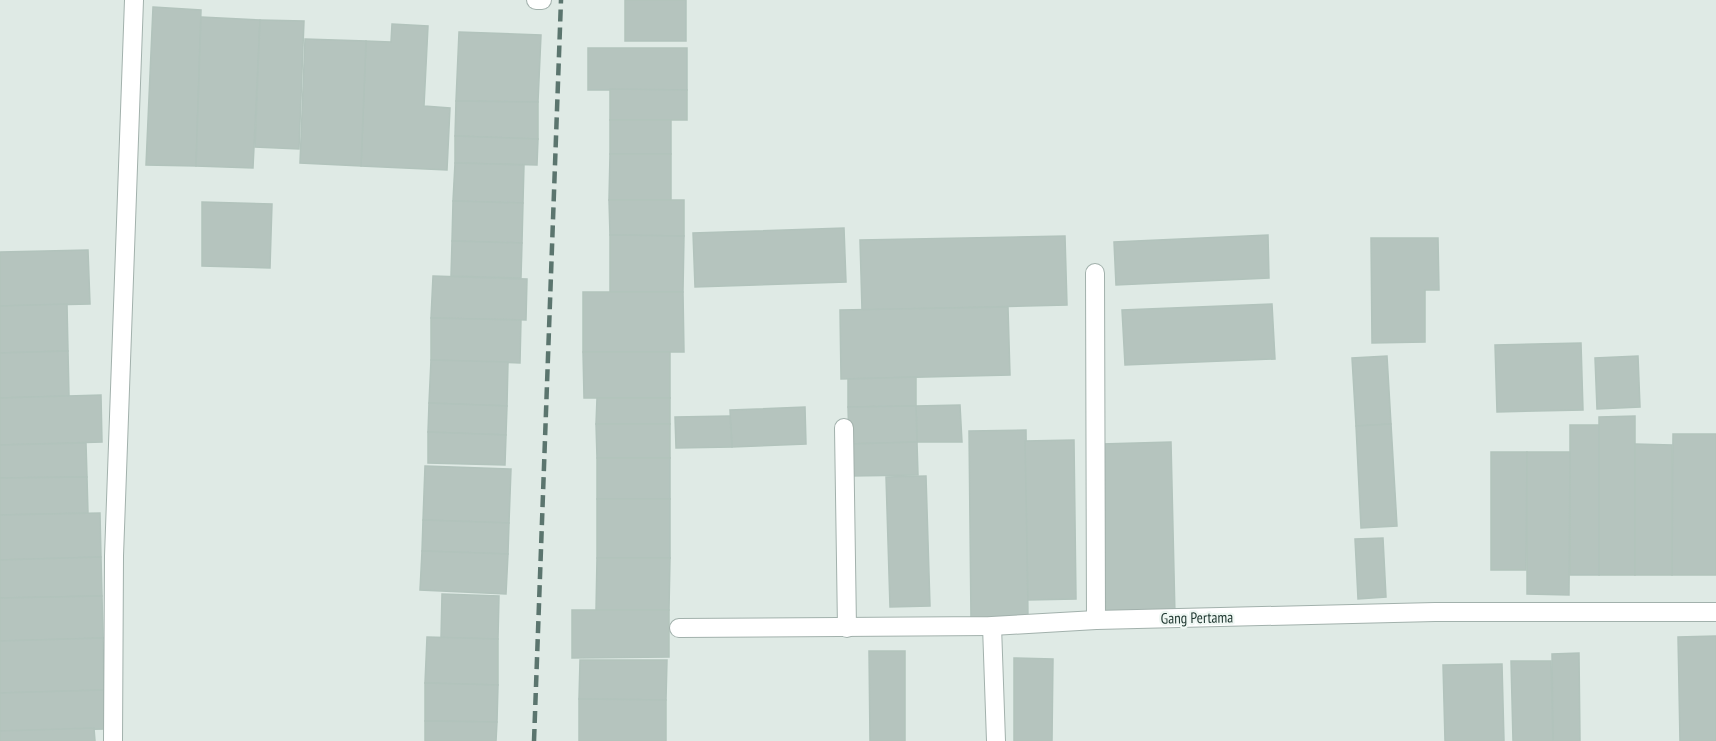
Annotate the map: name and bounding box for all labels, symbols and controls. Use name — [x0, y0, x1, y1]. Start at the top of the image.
street label: Gang Pertama — [1161, 607, 1233, 628]

